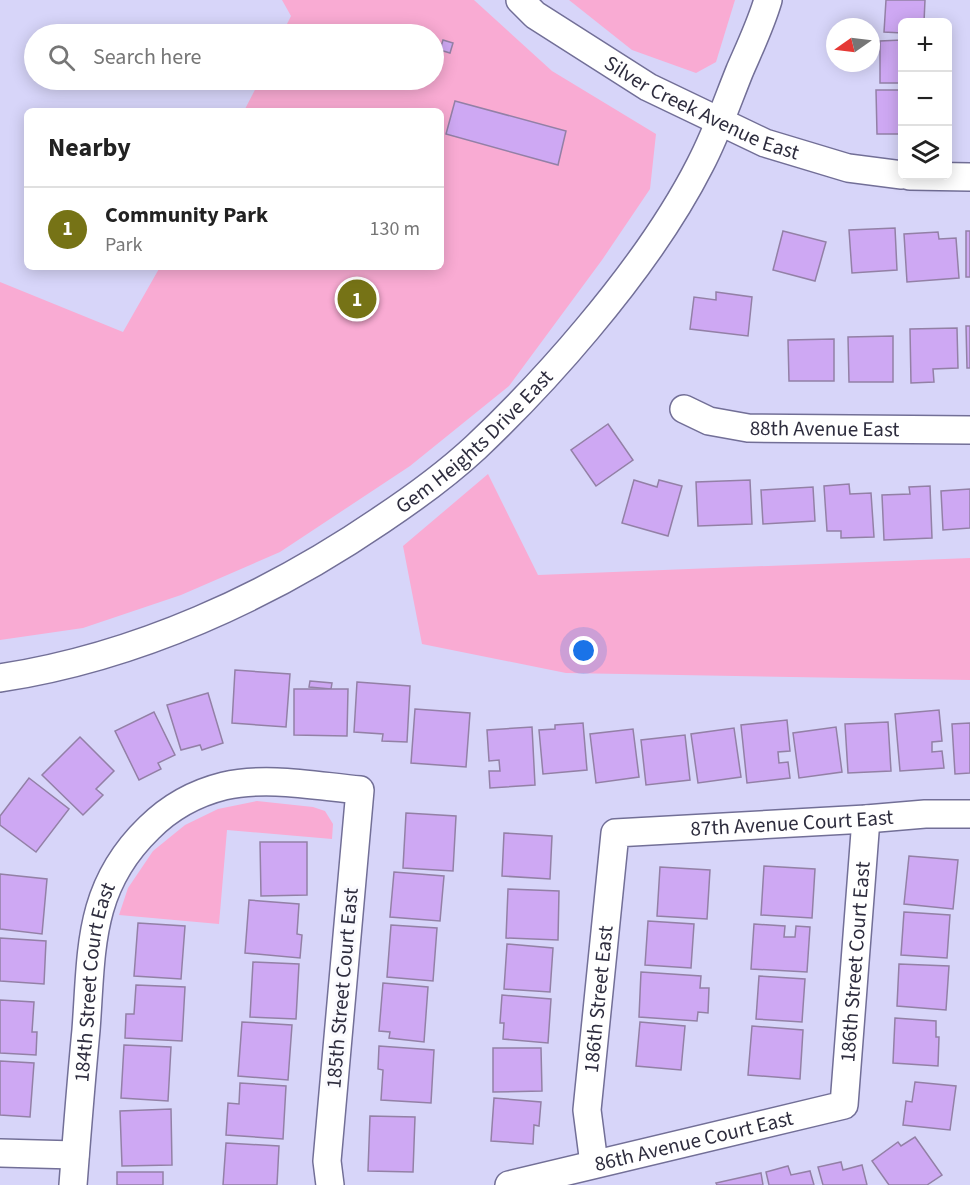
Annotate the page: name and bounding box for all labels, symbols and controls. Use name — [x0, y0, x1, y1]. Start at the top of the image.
north arrow — [826, 18, 880, 72]
map controls — [898, 18, 952, 180]
button: + — [898, 18, 952, 72]
search box — [24, 24, 444, 90]
icon: search — [45, 41, 78, 74]
text: Search here — [93, 41, 201, 73]
street label: Silver Creek Avenue East — [598, 48, 803, 167]
button: − — [898, 72, 952, 126]
button: layers — [898, 126, 952, 180]
text: Nearby — [48, 129, 131, 166]
text: Community Park — [105, 199, 268, 231]
text: 1 — [62, 215, 73, 243]
text: 130 m — [370, 215, 420, 243]
text: Park — [105, 231, 142, 259]
pin: 1 — [338, 276, 376, 322]
street label: Gem Heights Drive East — [389, 363, 560, 521]
street label: 88th Avenue East — [750, 413, 900, 444]
your location — [569, 636, 598, 665]
street label: 87th Avenue Court East — [690, 802, 895, 844]
street label: 186th Street Court East — [832, 860, 878, 1063]
street label: 184th Street Court East — [66, 878, 123, 1083]
street label: 185th Street Court East — [318, 886, 366, 1090]
street label: 186th Street East — [576, 924, 621, 1074]
street label: 86th Avenue Court East — [591, 1103, 796, 1179]

